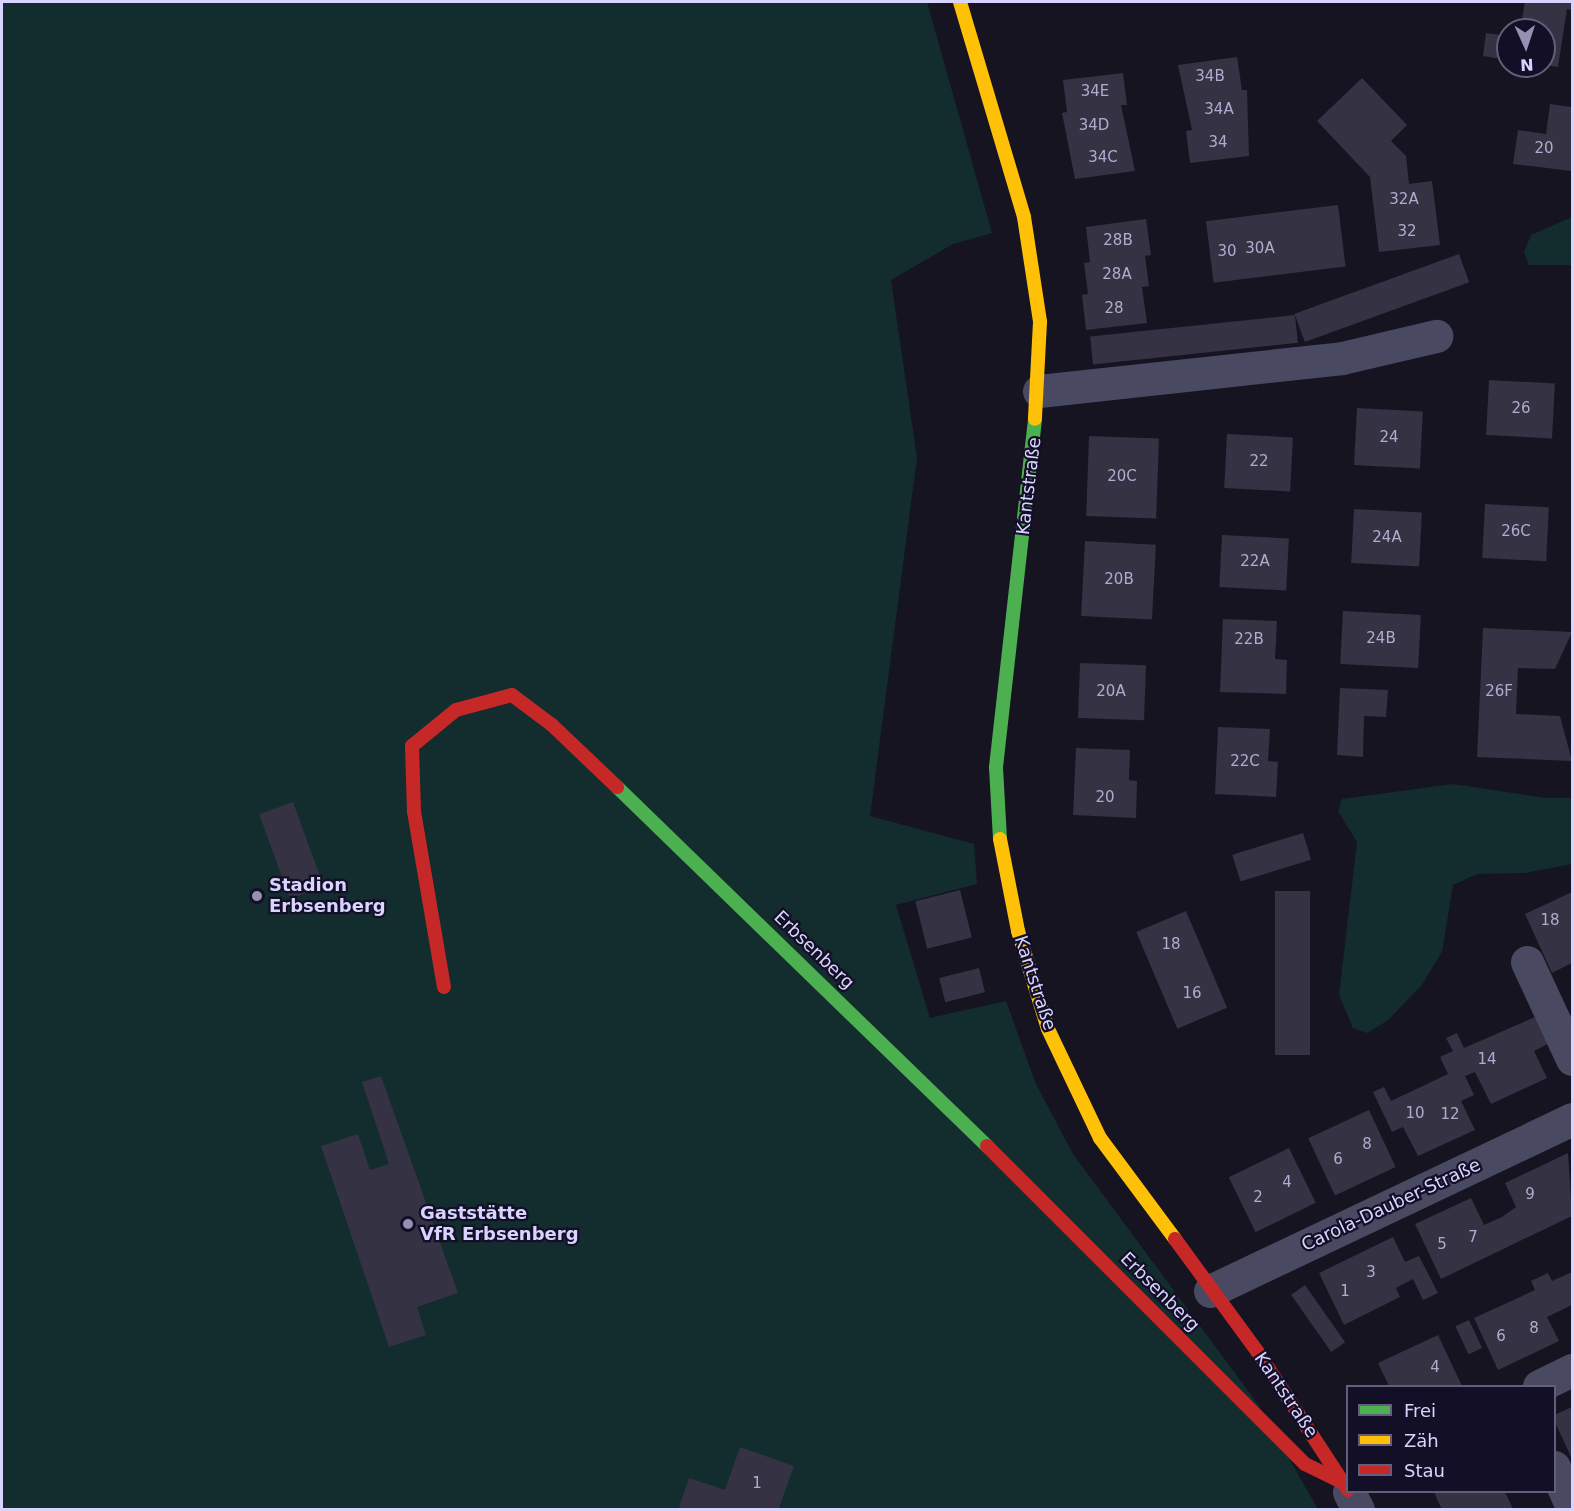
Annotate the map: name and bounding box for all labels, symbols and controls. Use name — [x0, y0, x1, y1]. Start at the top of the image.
north arrow — [1496, 18, 1556, 78]
text: N — [1520, 55, 1534, 74]
house number: 34B — [1195, 68, 1225, 86]
house number: 34E — [1081, 83, 1109, 101]
house number: 34A — [1204, 101, 1234, 119]
house number: 34D — [1079, 117, 1109, 135]
house number: 34 — [1208, 134, 1228, 152]
house number: 20 — [1534, 140, 1554, 158]
house number: 34C — [1088, 149, 1118, 167]
house number: 32A — [1389, 191, 1419, 209]
house number: 32 — [1397, 223, 1417, 241]
house number: 28B — [1103, 232, 1133, 250]
house number: 30A — [1245, 240, 1275, 258]
house number: 30 — [1217, 243, 1237, 261]
house number: 28A — [1102, 266, 1132, 284]
house number: 28 — [1104, 300, 1124, 318]
house number: 26 — [1511, 400, 1531, 418]
house number: 24 — [1379, 429, 1399, 447]
street label: Kantstraße — [1012, 436, 1046, 536]
house number: 22 — [1249, 453, 1269, 471]
house number: 20C — [1107, 468, 1137, 486]
house number: 26C — [1501, 523, 1531, 541]
house number: 24A — [1372, 529, 1402, 547]
house number: 22A — [1240, 553, 1270, 571]
house number: 20B — [1104, 571, 1134, 589]
house number: 24B — [1366, 630, 1396, 648]
house number: 22B — [1234, 631, 1264, 649]
house number: 20A — [1096, 683, 1126, 701]
house number: 26F — [1485, 683, 1513, 701]
house number: 22C — [1230, 753, 1260, 771]
house number: 20 — [1095, 789, 1115, 807]
place label: Stadion Erbsenberg — [269, 875, 386, 918]
marker: Stadion Erbsenberg — [250, 889, 264, 903]
street label: Erbsenberg — [769, 906, 859, 994]
house number: 18 — [1540, 912, 1560, 930]
street label: Kantstraße — [1010, 933, 1060, 1033]
house number: 18 — [1161, 936, 1181, 954]
house number: 16 — [1182, 985, 1202, 1003]
house number: 14 — [1477, 1051, 1497, 1069]
house number: 10 — [1405, 1105, 1425, 1123]
house number: 12 — [1440, 1106, 1460, 1124]
house number: 8 — [1362, 1136, 1372, 1154]
house number: 6 — [1333, 1151, 1343, 1169]
street label: Carola-Dauber-Straße — [1298, 1154, 1484, 1256]
house number: 4 — [1282, 1174, 1292, 1192]
house number: 9 — [1525, 1186, 1535, 1204]
house number: 2 — [1253, 1189, 1263, 1207]
place label: Gaststätte VfR Erbsenberg — [420, 1203, 579, 1246]
marker: Gaststätte VfR Erbsenberg — [401, 1217, 415, 1231]
house number: 7 — [1468, 1229, 1478, 1247]
house number: 5 — [1437, 1236, 1447, 1254]
street label: Erbsenberg — [1116, 1248, 1204, 1336]
house number: 3 — [1366, 1264, 1376, 1282]
house number: 1 — [1340, 1283, 1350, 1301]
house number: 8 — [1529, 1320, 1539, 1338]
house number: 6 — [1496, 1328, 1506, 1346]
street label: Kantstraße — [1250, 1348, 1322, 1442]
house number: 4 — [1430, 1359, 1440, 1377]
legend — [1346, 1385, 1556, 1493]
text: Frei — [1404, 1400, 1436, 1421]
text: Zäh — [1404, 1430, 1439, 1451]
text: Stau — [1404, 1460, 1445, 1481]
house number: 1 — [752, 1475, 762, 1493]

